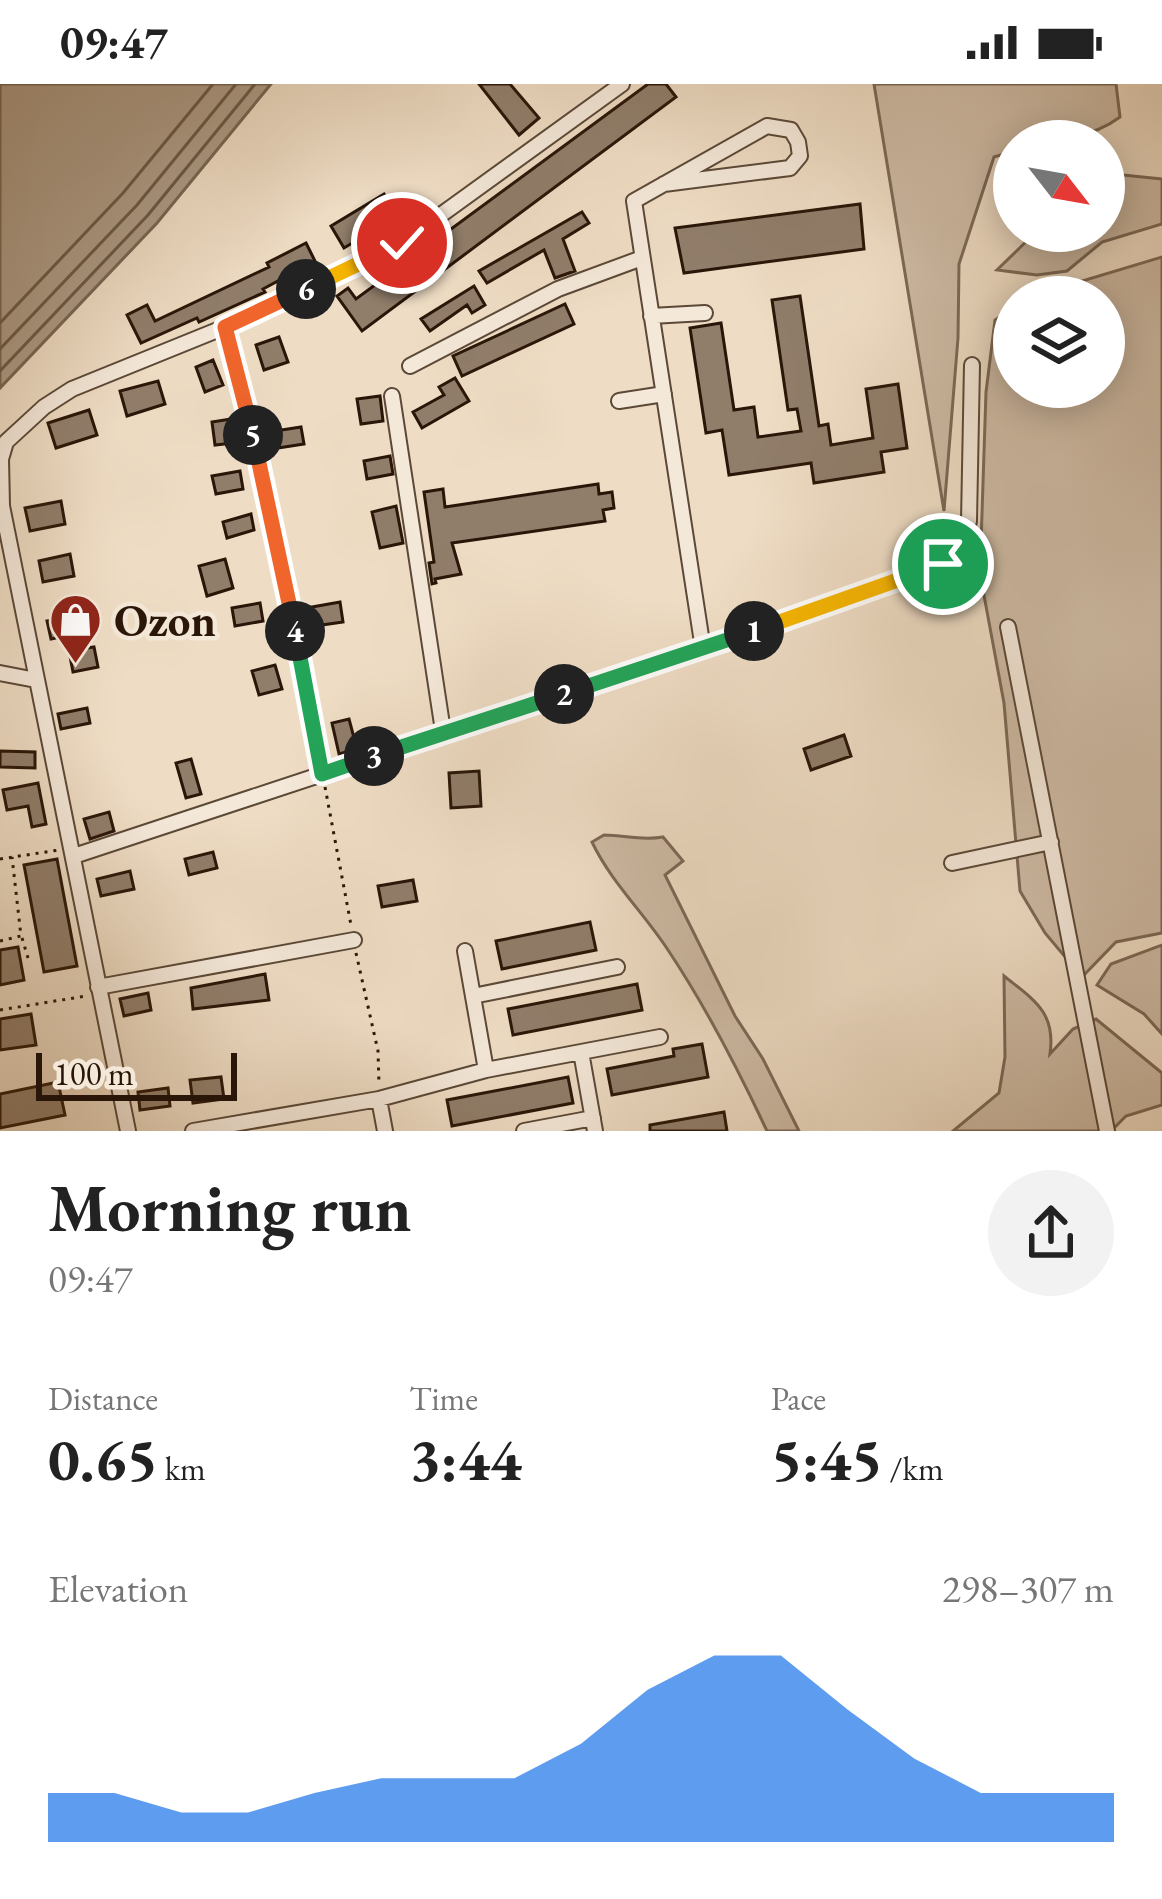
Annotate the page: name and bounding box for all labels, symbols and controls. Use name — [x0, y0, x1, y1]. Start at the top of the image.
text: 09:47 — [60, 13, 168, 71]
north arrow — [993, 120, 1125, 252]
map controls — [993, 120, 1125, 408]
pin — [351, 192, 453, 294]
icon: check — [369, 210, 435, 276]
pin: 6 — [276, 259, 336, 319]
text: 6 — [297, 267, 315, 310]
button: layers — [993, 276, 1125, 408]
pin: 5 — [223, 405, 283, 465]
text: 5 — [244, 413, 262, 456]
pin — [892, 513, 994, 615]
icon: arrive — [910, 531, 976, 597]
place label: Ozon — [114, 591, 216, 649]
shop icon: Ozon — [47, 592, 103, 666]
pin: 4 — [265, 601, 325, 661]
pin: 1 — [724, 601, 784, 661]
text: 4 — [286, 609, 304, 652]
text: 1 — [745, 609, 763, 652]
pin: 2 — [534, 664, 594, 724]
text: 2 — [555, 672, 573, 715]
pin: 3 — [344, 726, 404, 786]
text: 3 — [365, 734, 383, 777]
scale bar — [36, 1047, 237, 1100]
text: 100 m — [54, 1052, 134, 1095]
text: Morning run — [48, 1165, 412, 1251]
button: share — [988, 1170, 1114, 1296]
text: 09:47 — [48, 1253, 133, 1304]
text: Distance — [48, 1377, 158, 1420]
text: Time — [409, 1377, 478, 1420]
text: Pace — [771, 1377, 826, 1420]
text: 0.65 — [48, 1420, 158, 1498]
text: 3:44 — [409, 1420, 521, 1498]
text: 5:45 — [771, 1420, 883, 1498]
text: km — [158, 1447, 206, 1490]
text: /km — [883, 1447, 944, 1490]
text: Elevation — [48, 1563, 188, 1614]
text: 298–307 m — [942, 1563, 1114, 1614]

